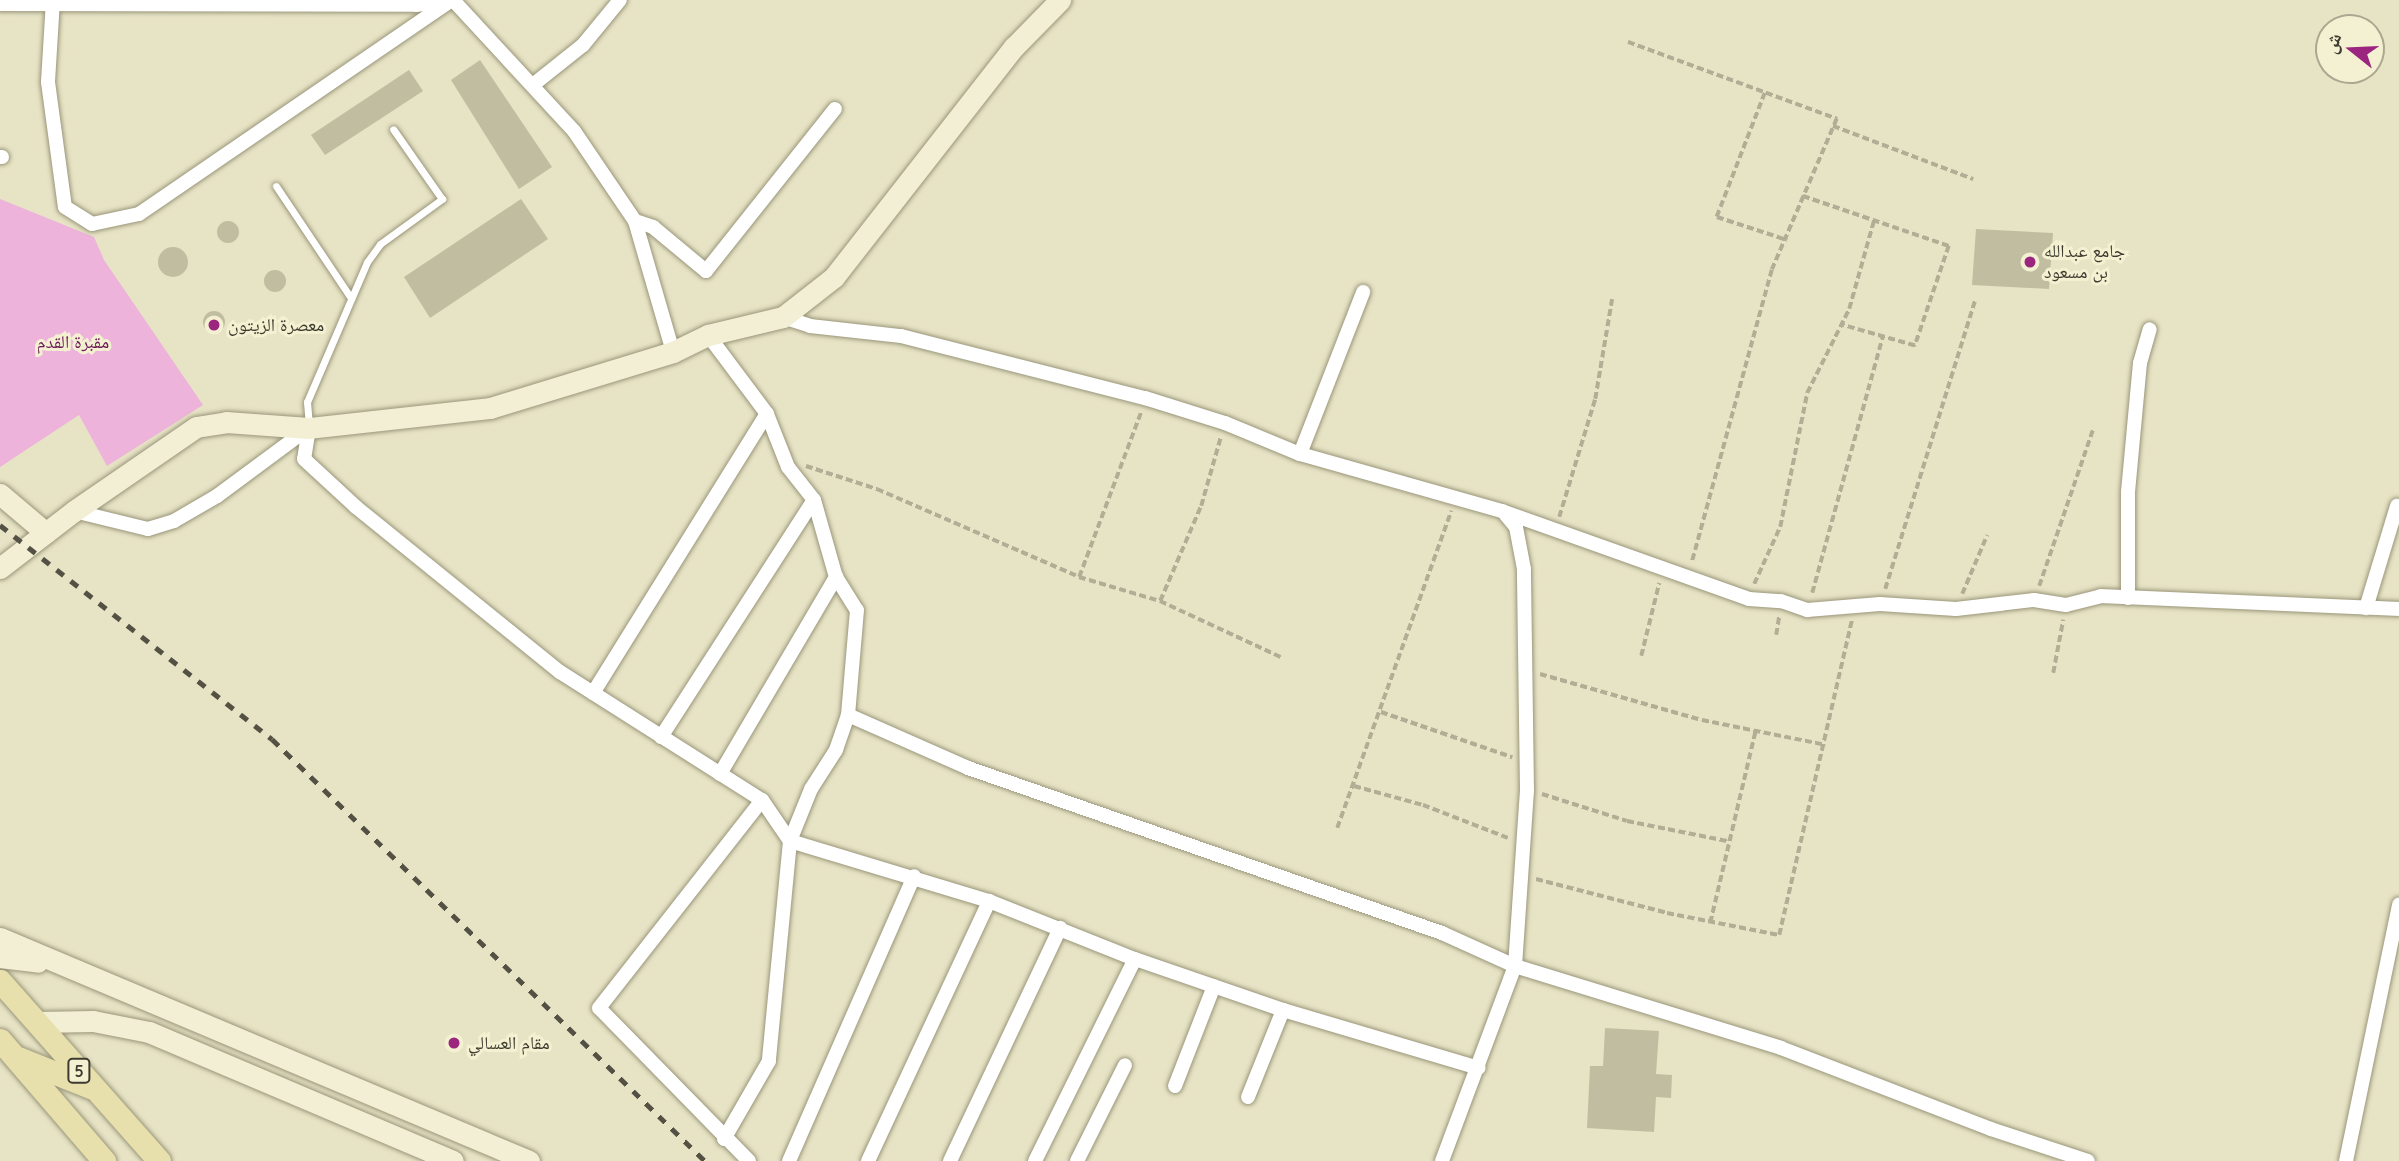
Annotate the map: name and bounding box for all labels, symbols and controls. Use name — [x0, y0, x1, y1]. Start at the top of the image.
north arrow — [2315, 14, 2385, 84]
text: ش — [2317, 30, 2346, 56]
place label: جامع عبدالله بن مسعود — [2044, 241, 2125, 284]
marker: جامع عبدالله بن مسعود — [2022, 254, 2038, 270]
place label: معصرة الزيتون — [228, 314, 324, 336]
marker: معصرة الزيتون — [206, 317, 222, 333]
park label: مقبرة القدم — [37, 331, 109, 353]
place label: مقام العسالي — [468, 1032, 550, 1054]
marker: مقام العسالي — [446, 1035, 462, 1051]
road number: 5 — [67, 1058, 91, 1084]

